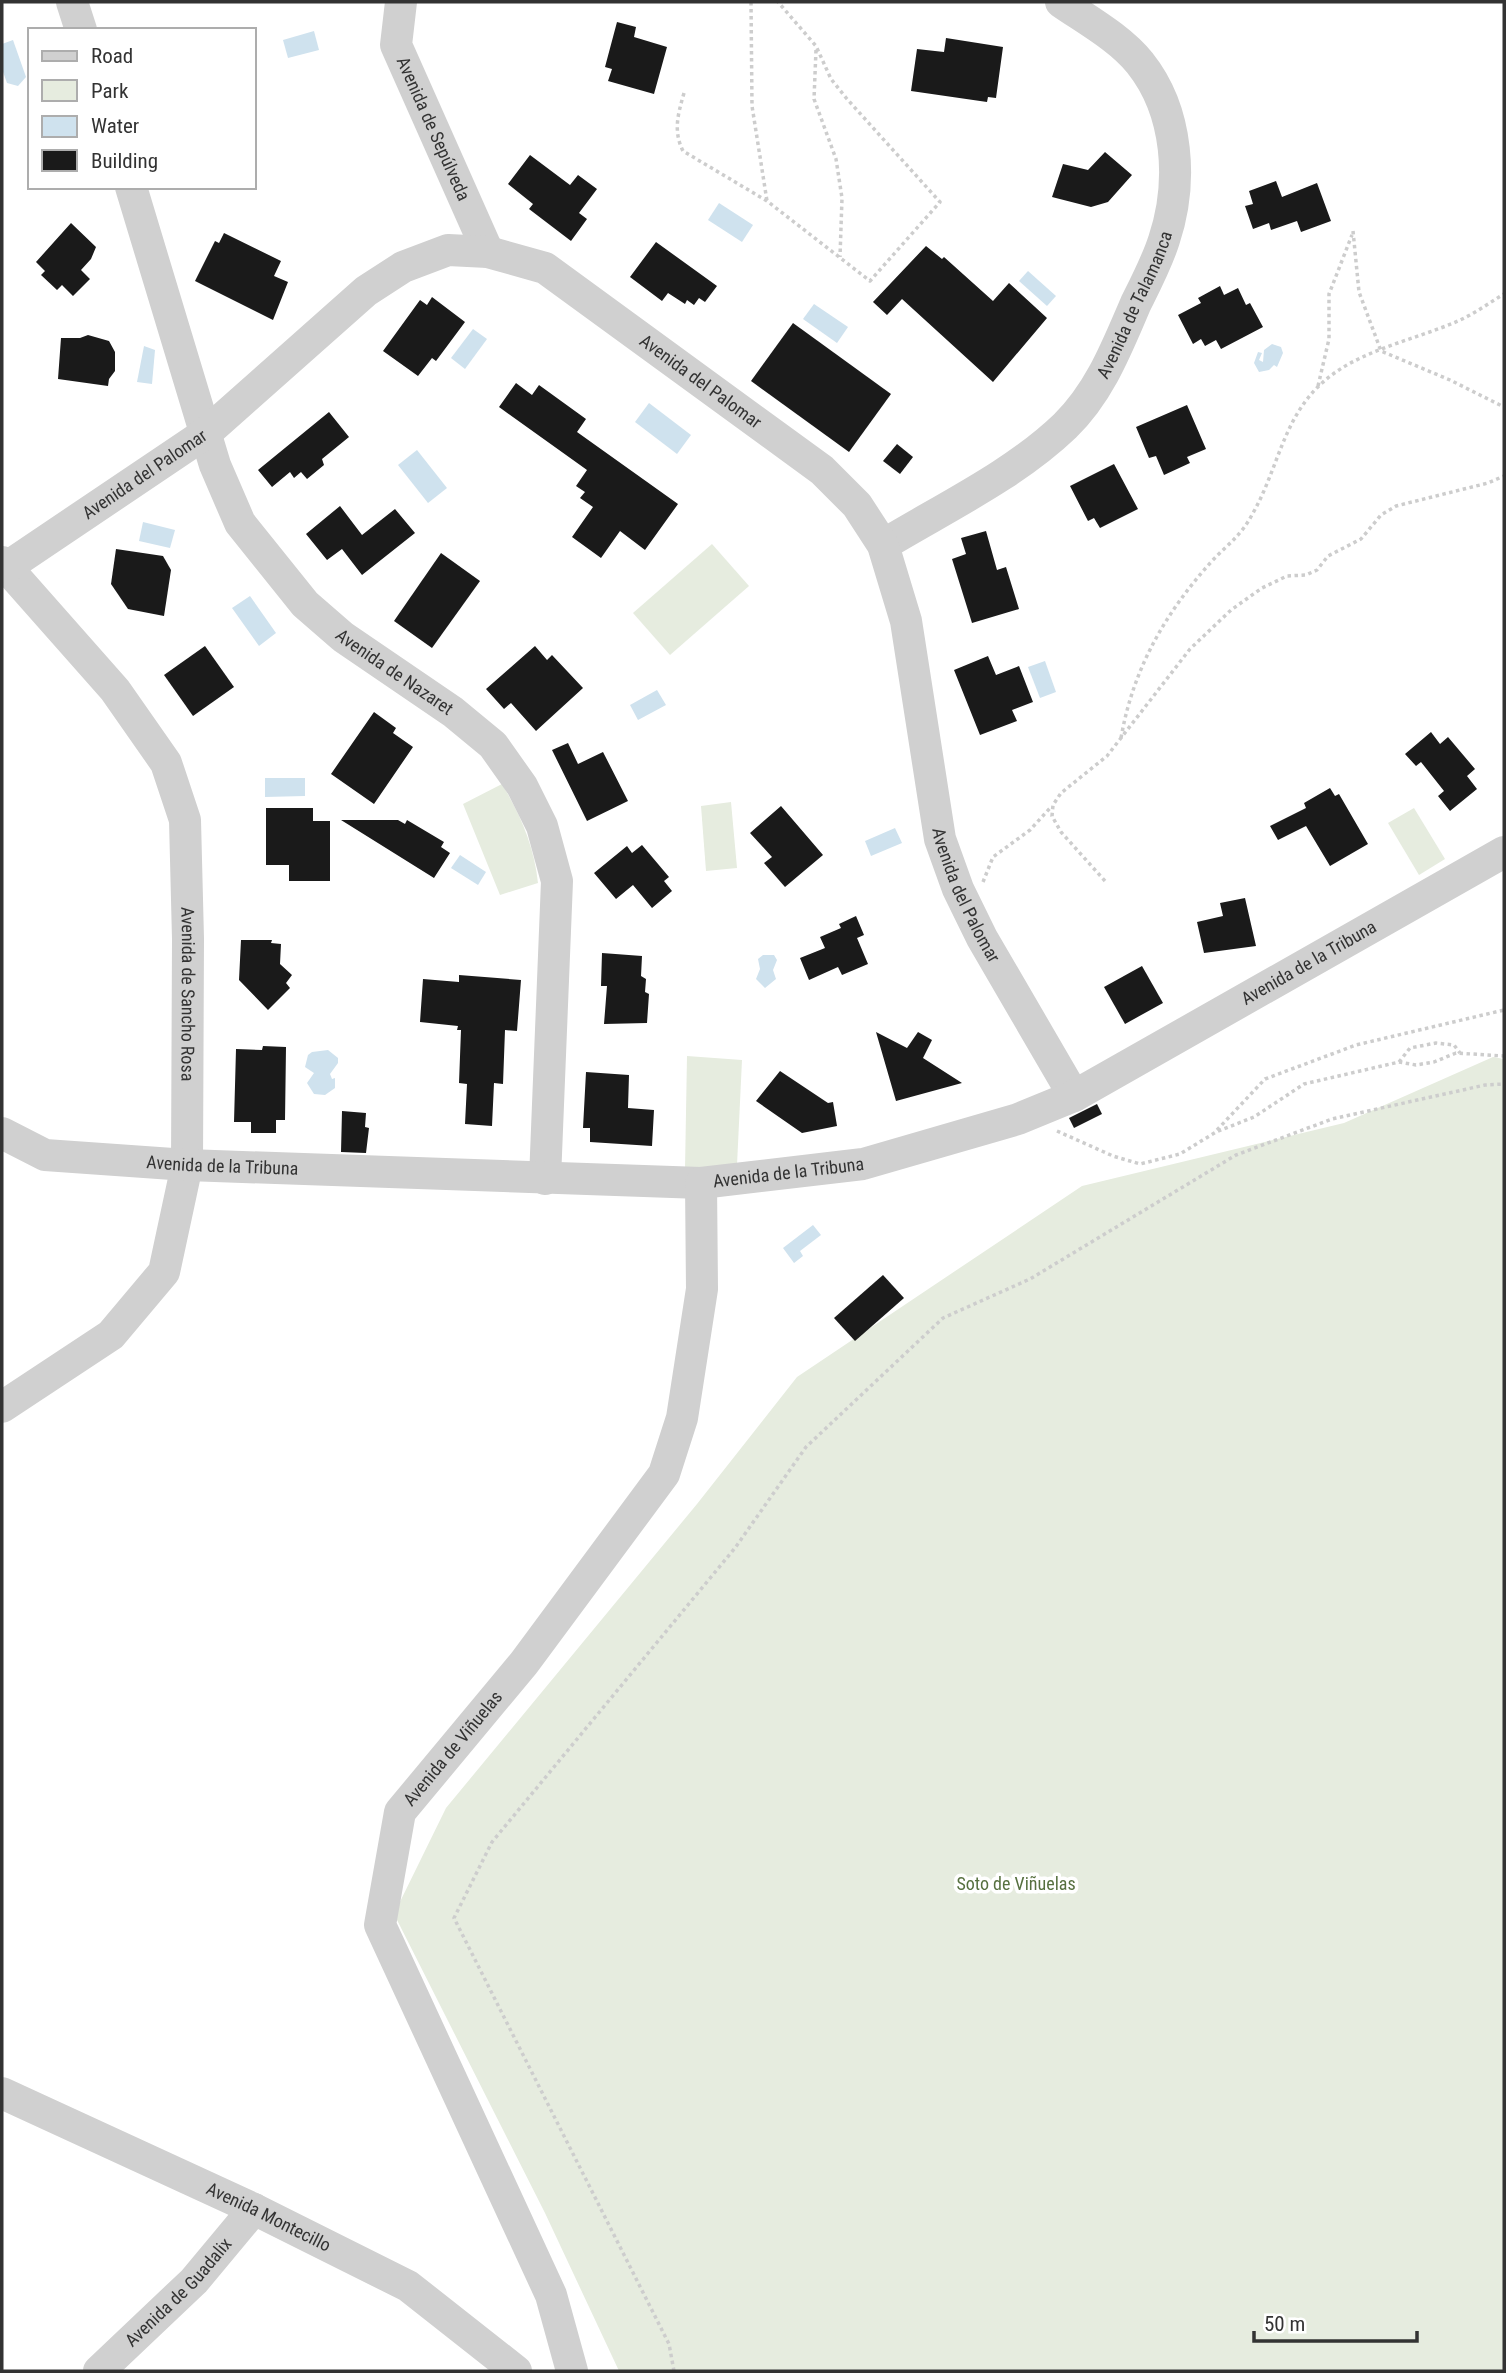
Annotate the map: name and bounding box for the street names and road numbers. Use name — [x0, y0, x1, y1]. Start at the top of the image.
street label: Avenida de Sepúlveda — [393, 53, 475, 204]
street label: Avenida de Talamanca — [1092, 229, 1176, 382]
street label: Avenida del Palomar — [636, 330, 766, 433]
street label: Avenida del Palomar — [78, 424, 211, 523]
street label: Avenida de Nazaret — [332, 624, 457, 719]
street label: Avenida del Palomar — [928, 826, 1005, 967]
street label: Avenida de Sancho Rosa — [177, 907, 199, 1081]
street label: Avenida de la Tribuna — [1237, 916, 1380, 1009]
street label: Avenida de la Tribuna — [146, 1151, 299, 1179]
street label: Avenida de la Tribuna — [712, 1153, 865, 1192]
street label: Avenida de Viñuelas — [399, 1686, 506, 1810]
street label: Avenida Montecillo — [203, 2178, 334, 2256]
street label: Avenida de Guadalix — [121, 2233, 236, 2351]

